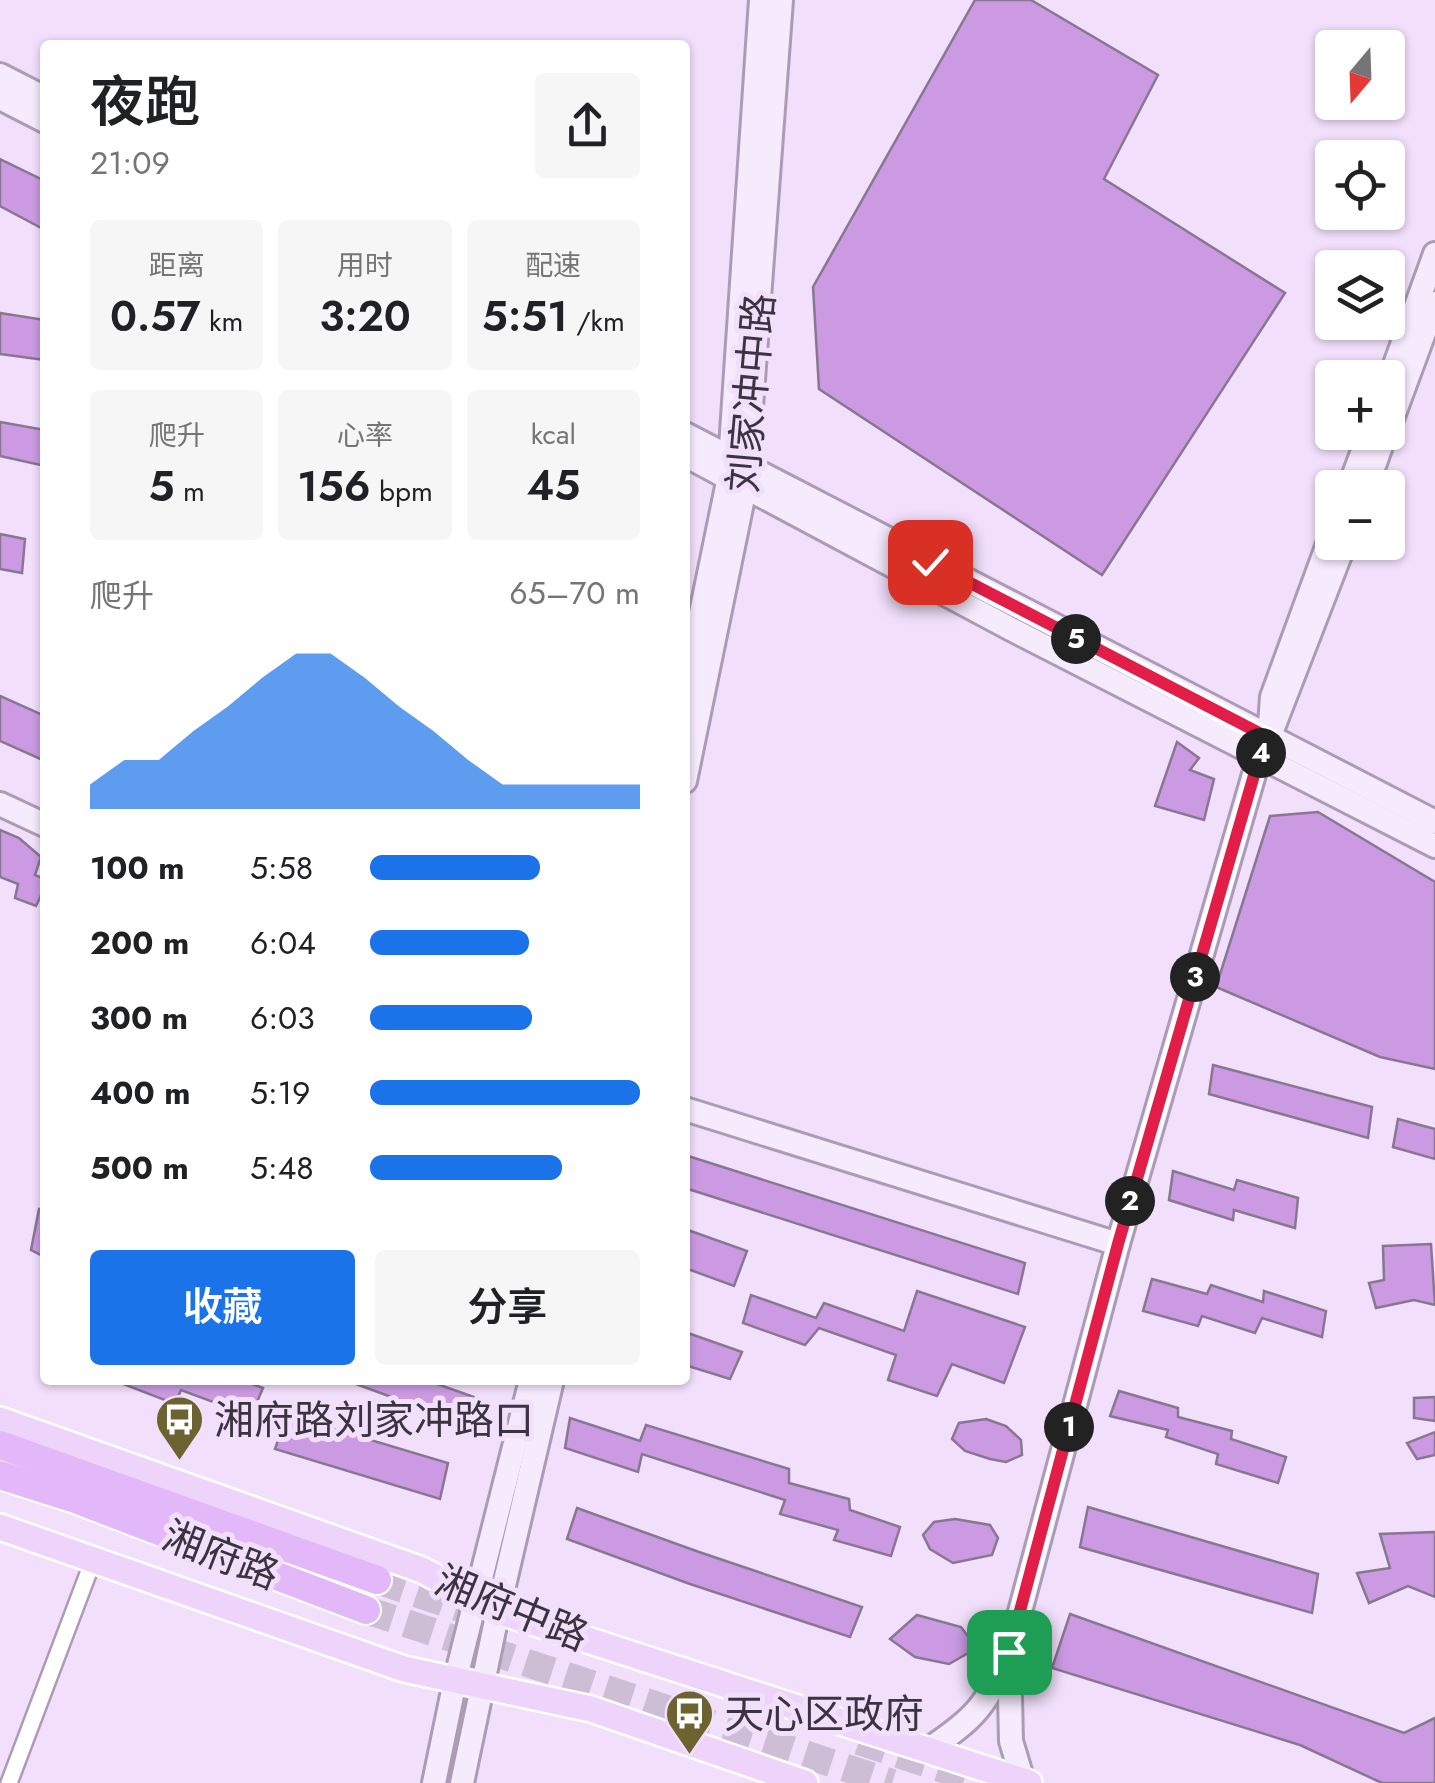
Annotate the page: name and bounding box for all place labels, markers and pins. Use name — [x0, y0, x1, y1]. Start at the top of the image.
pin — [888, 520, 973, 605]
pin: 5 — [1051, 614, 1101, 664]
pin: 4 — [1236, 728, 1286, 778]
pin: 3 — [1170, 952, 1220, 1002]
pin: 2 — [1105, 1176, 1155, 1226]
place label: 湘府路刘家冲路口 — [214, 1391, 534, 1449]
bus stop icon: 湘府路刘家冲路口 — [153, 1394, 205, 1462]
pin: 1 — [1044, 1402, 1094, 1452]
pin — [967, 1610, 1052, 1695]
place label: 天心区政府 — [724, 1685, 924, 1743]
bus stop icon: 天心区政府 — [663, 1688, 715, 1756]

